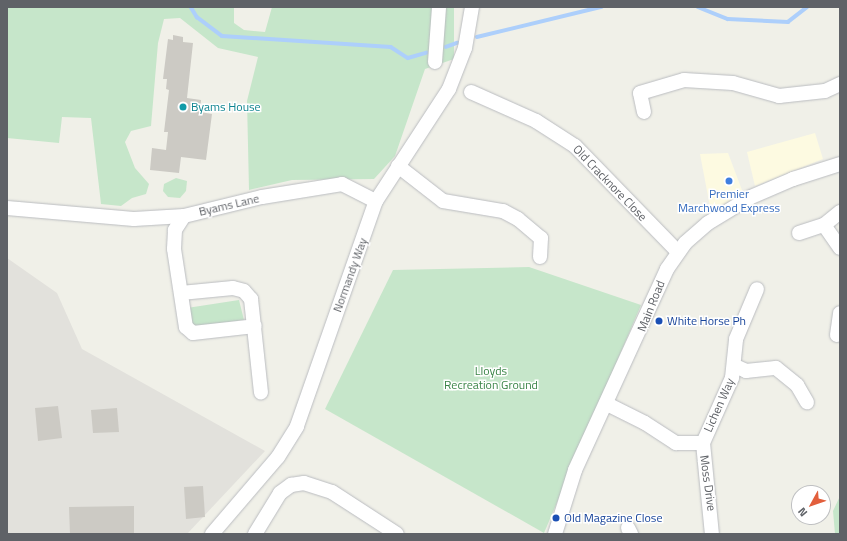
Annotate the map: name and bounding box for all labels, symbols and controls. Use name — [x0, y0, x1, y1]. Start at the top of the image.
place label: Byams House — [191, 100, 261, 114]
marker: Byams House — [178, 102, 188, 112]
street label: Old Cracknore Close — [570, 142, 650, 224]
marker: Premier Marchwood Express — [724, 176, 734, 186]
place label: Premier Marchwood Express — [678, 187, 780, 215]
street label: Byams Lane — [197, 191, 261, 219]
street label: Normandy Way — [330, 236, 370, 314]
street label: Main Road — [634, 278, 668, 334]
place label: White Horse Ph — [667, 314, 746, 328]
marker: White Horse Ph — [654, 316, 664, 326]
park label: Lloyds Recreation Ground — [444, 364, 538, 392]
street label: Lichen Way — [701, 376, 737, 434]
street label: Moss Drive — [697, 454, 719, 512]
north arrow — [791, 485, 831, 525]
text: N — [794, 504, 811, 520]
place label: Old Magazine Close — [564, 511, 662, 525]
marker: Old Magazine Close — [551, 513, 561, 523]

